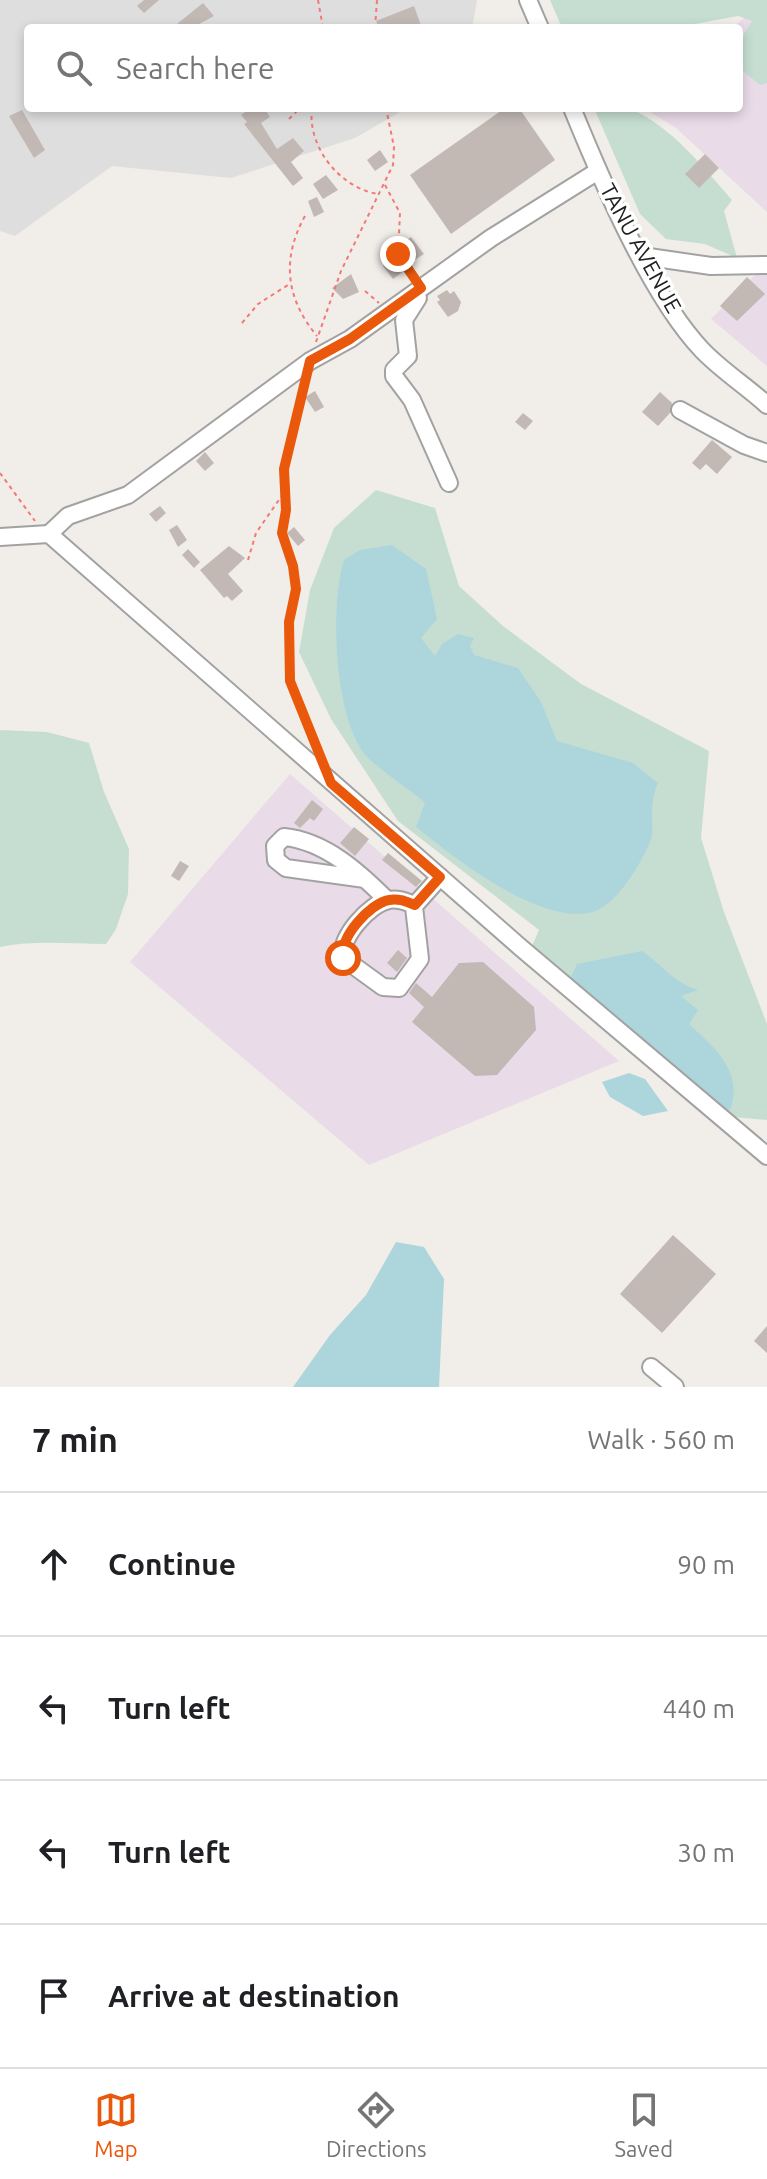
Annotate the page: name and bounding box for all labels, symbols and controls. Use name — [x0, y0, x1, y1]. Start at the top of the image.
search box — [24, 24, 743, 112]
icon: search — [52, 46, 96, 90]
text: Search here — [116, 51, 275, 85]
street label: TANU AVENUE — [596, 179, 687, 317]
route end — [380, 236, 416, 272]
route start — [325, 940, 361, 976]
text: 7 min — [32, 1420, 118, 1458]
text: Walk · 560 m — [587, 1425, 735, 1454]
icon: ahead — [32, 1542, 76, 1586]
text: Continue — [108, 1547, 236, 1581]
text: 90 m — [677, 1550, 735, 1579]
icon: left — [32, 1686, 76, 1730]
text: Turn left — [108, 1691, 230, 1725]
text: 440 m — [663, 1694, 735, 1723]
icon: left — [32, 1830, 76, 1874]
text: Turn left — [108, 1835, 230, 1869]
text: 30 m — [677, 1838, 735, 1867]
icon: arrive — [32, 1974, 76, 2018]
text: Arrive at destination — [108, 1979, 400, 2013]
tab: Map — [94, 2088, 138, 2161]
tab: Directions — [326, 2088, 427, 2161]
tab: Saved — [614, 2088, 673, 2161]

